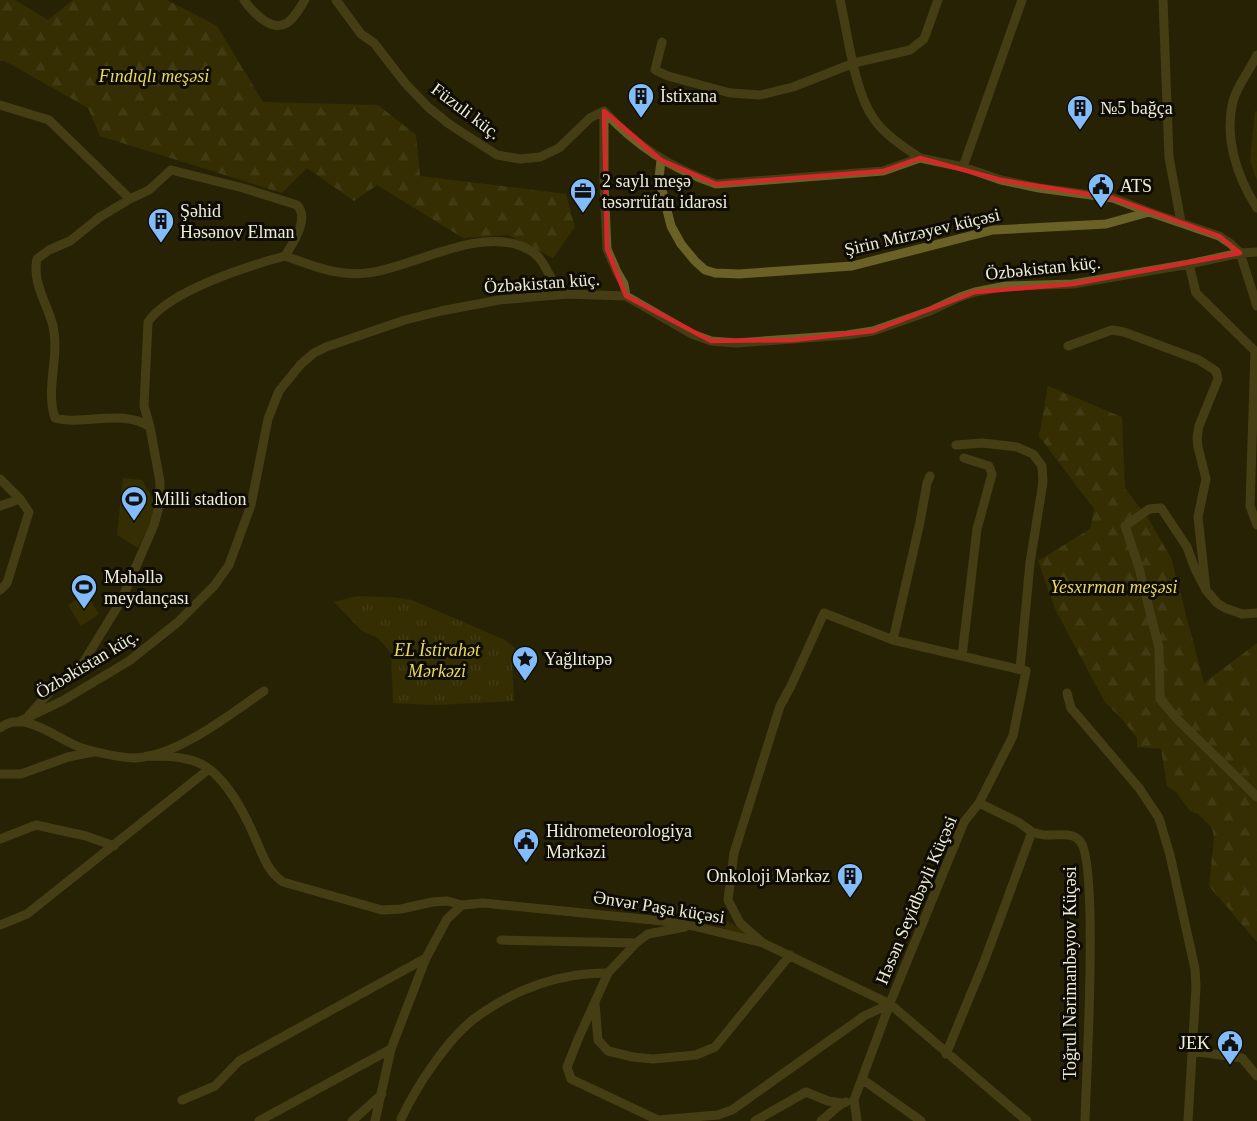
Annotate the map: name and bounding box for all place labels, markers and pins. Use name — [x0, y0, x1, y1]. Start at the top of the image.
building icon: İstixana — [626, 81, 656, 119]
place label: İstixana — [660, 86, 717, 106]
building icon: №5 bağça — [1065, 93, 1095, 131]
place label: №5 bağça — [1100, 98, 1173, 118]
place label: 2 saylı meşə təsərrüfatı idarəsi — [602, 171, 727, 212]
public building icon: ATS — [1086, 171, 1116, 209]
office icon: 2 saylı meşə təsərrüfatı idarəsi — [568, 176, 598, 214]
place label: ATS — [1120, 176, 1152, 196]
place label: Şəhid Həsənov Elman — [180, 201, 294, 242]
building icon: Şəhid Həsənov Elman — [146, 206, 176, 244]
sports icon: Milli stadion — [119, 484, 149, 522]
place label: Milli stadion — [154, 489, 247, 509]
place label: Məhəllə meydançası — [104, 567, 189, 608]
sports icon: Məhəllə meydançası — [69, 572, 99, 610]
place icon: Yağlıtəpə — [510, 644, 540, 682]
place label: Yağlıtəpə — [544, 649, 612, 669]
place label: Hidrometeorologiya Mərkəzi — [546, 821, 692, 862]
public building icon: Hidrometeorologiya Mərkəzi — [511, 826, 541, 864]
building icon: Onkoloji Mərkəz — [835, 861, 865, 899]
place label: Onkoloji Mərkəz — [707, 866, 830, 886]
public building icon: JEK — [1215, 1028, 1245, 1066]
place label: JEK — [1179, 1033, 1210, 1053]

